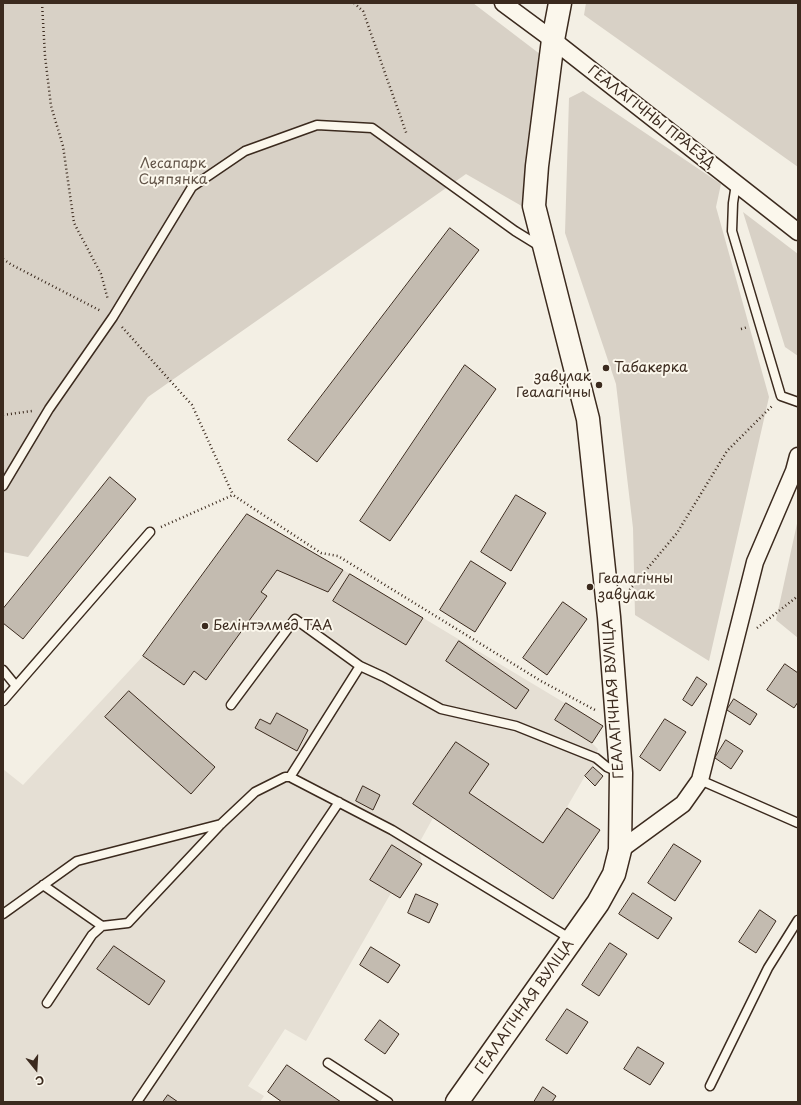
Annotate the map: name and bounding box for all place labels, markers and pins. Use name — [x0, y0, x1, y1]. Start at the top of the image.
place label: Табакерка — [614, 360, 688, 376]
marker: Табакерка — [601, 363, 611, 373]
place label: завулак Геалагічны — [516, 369, 591, 402]
marker: завулак Геалагічны — [594, 380, 604, 390]
place label: Геалагічны завулак — [598, 571, 673, 604]
marker: Геалагічны завулак — [585, 582, 595, 592]
place label: Белінтэлмед ТАА — [213, 618, 332, 634]
marker: Белінтэлмед ТАА — [200, 621, 210, 631]

